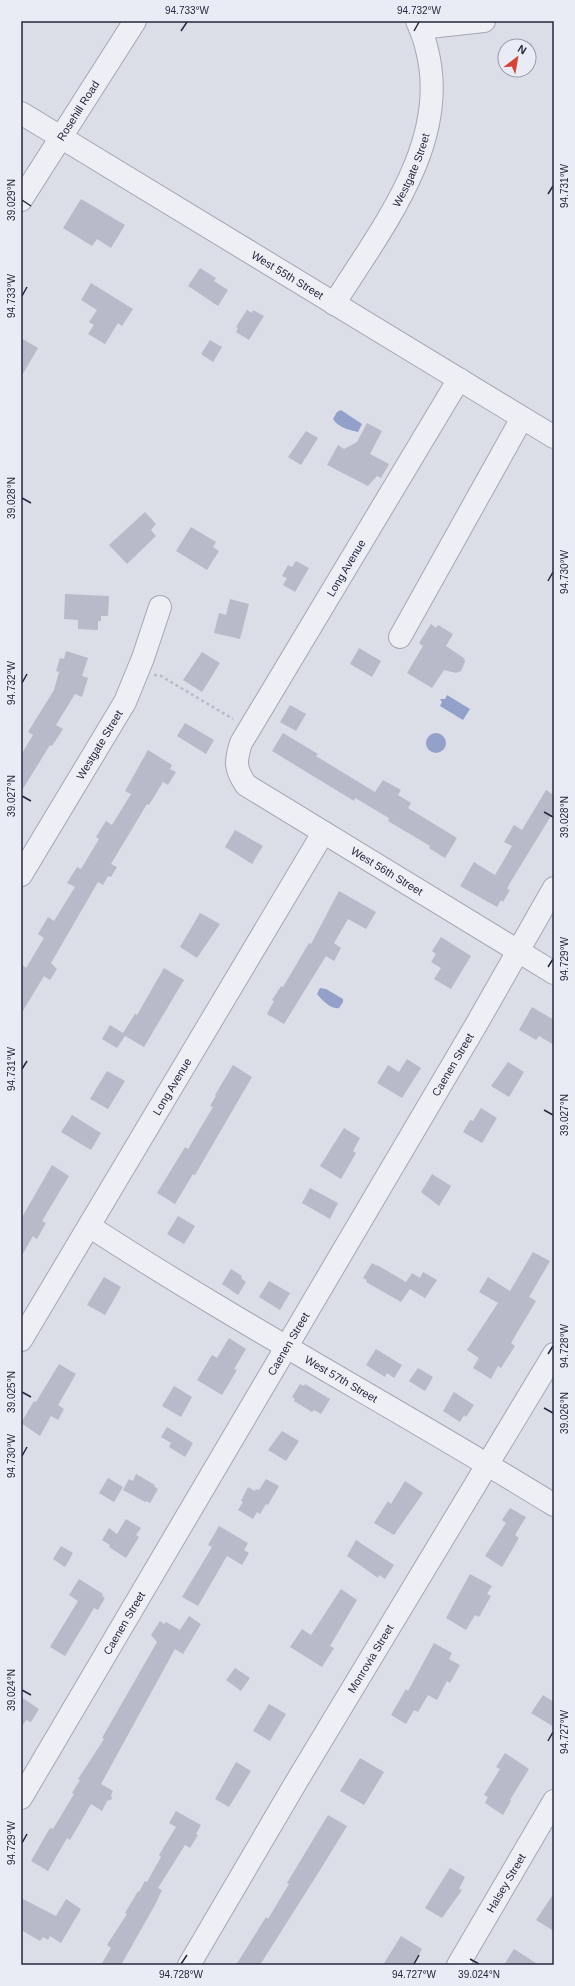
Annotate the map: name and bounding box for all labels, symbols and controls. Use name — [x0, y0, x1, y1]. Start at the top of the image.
text: 94.733°W — [165, 5, 210, 16]
text: 94.732°W — [397, 5, 442, 16]
north arrow — [497, 38, 537, 78]
text: N — [516, 42, 529, 57]
street label: Rosehill Road — [54, 78, 101, 143]
street label: Westgate Street — [390, 132, 432, 209]
text: 94.731°W — [559, 163, 570, 208]
text: 39.029°N — [6, 179, 17, 221]
street label: West 55th Street — [250, 249, 326, 301]
text: 94.733°W — [6, 273, 17, 318]
text: 39.028°N — [6, 477, 17, 519]
street label: Long Avenue — [324, 537, 368, 599]
text: 94.730°W — [559, 549, 570, 594]
text: 94.732°W — [6, 660, 17, 705]
street label: Westgate Street — [74, 708, 125, 782]
text: 39.027°N — [6, 775, 17, 817]
text: 39.028°N — [559, 796, 570, 838]
street label: West 56th Street — [349, 845, 425, 897]
text: 94.729°W — [559, 936, 570, 981]
street label: Caenen Street — [429, 1031, 476, 1098]
text: 94.731°W — [6, 1046, 17, 1091]
street label: Long Avenue — [150, 1056, 194, 1117]
text: 39.027°N — [559, 1094, 570, 1136]
street label: Caenen Street — [265, 1310, 312, 1377]
text: 94.728°W — [559, 1323, 570, 1368]
street label: West 57th Street — [303, 1353, 380, 1405]
text: 39.025°N — [6, 1371, 17, 1413]
text: 39.026°N — [559, 1392, 570, 1434]
text: 94.730°W — [6, 1433, 17, 1478]
street label: Caenen Street — [101, 1589, 147, 1657]
street label: Monrovia Street — [345, 1622, 396, 1695]
text: 39.024°N — [6, 1669, 17, 1711]
text: 94.727°W — [559, 1709, 570, 1754]
text: 94.729°W — [6, 1820, 17, 1865]
street label: Halsey Street — [484, 1851, 528, 1915]
text: 94.728°W — [159, 1969, 204, 1980]
text: 94.727°W — [392, 1969, 437, 1980]
text: 39.024°N — [458, 1969, 500, 1980]

